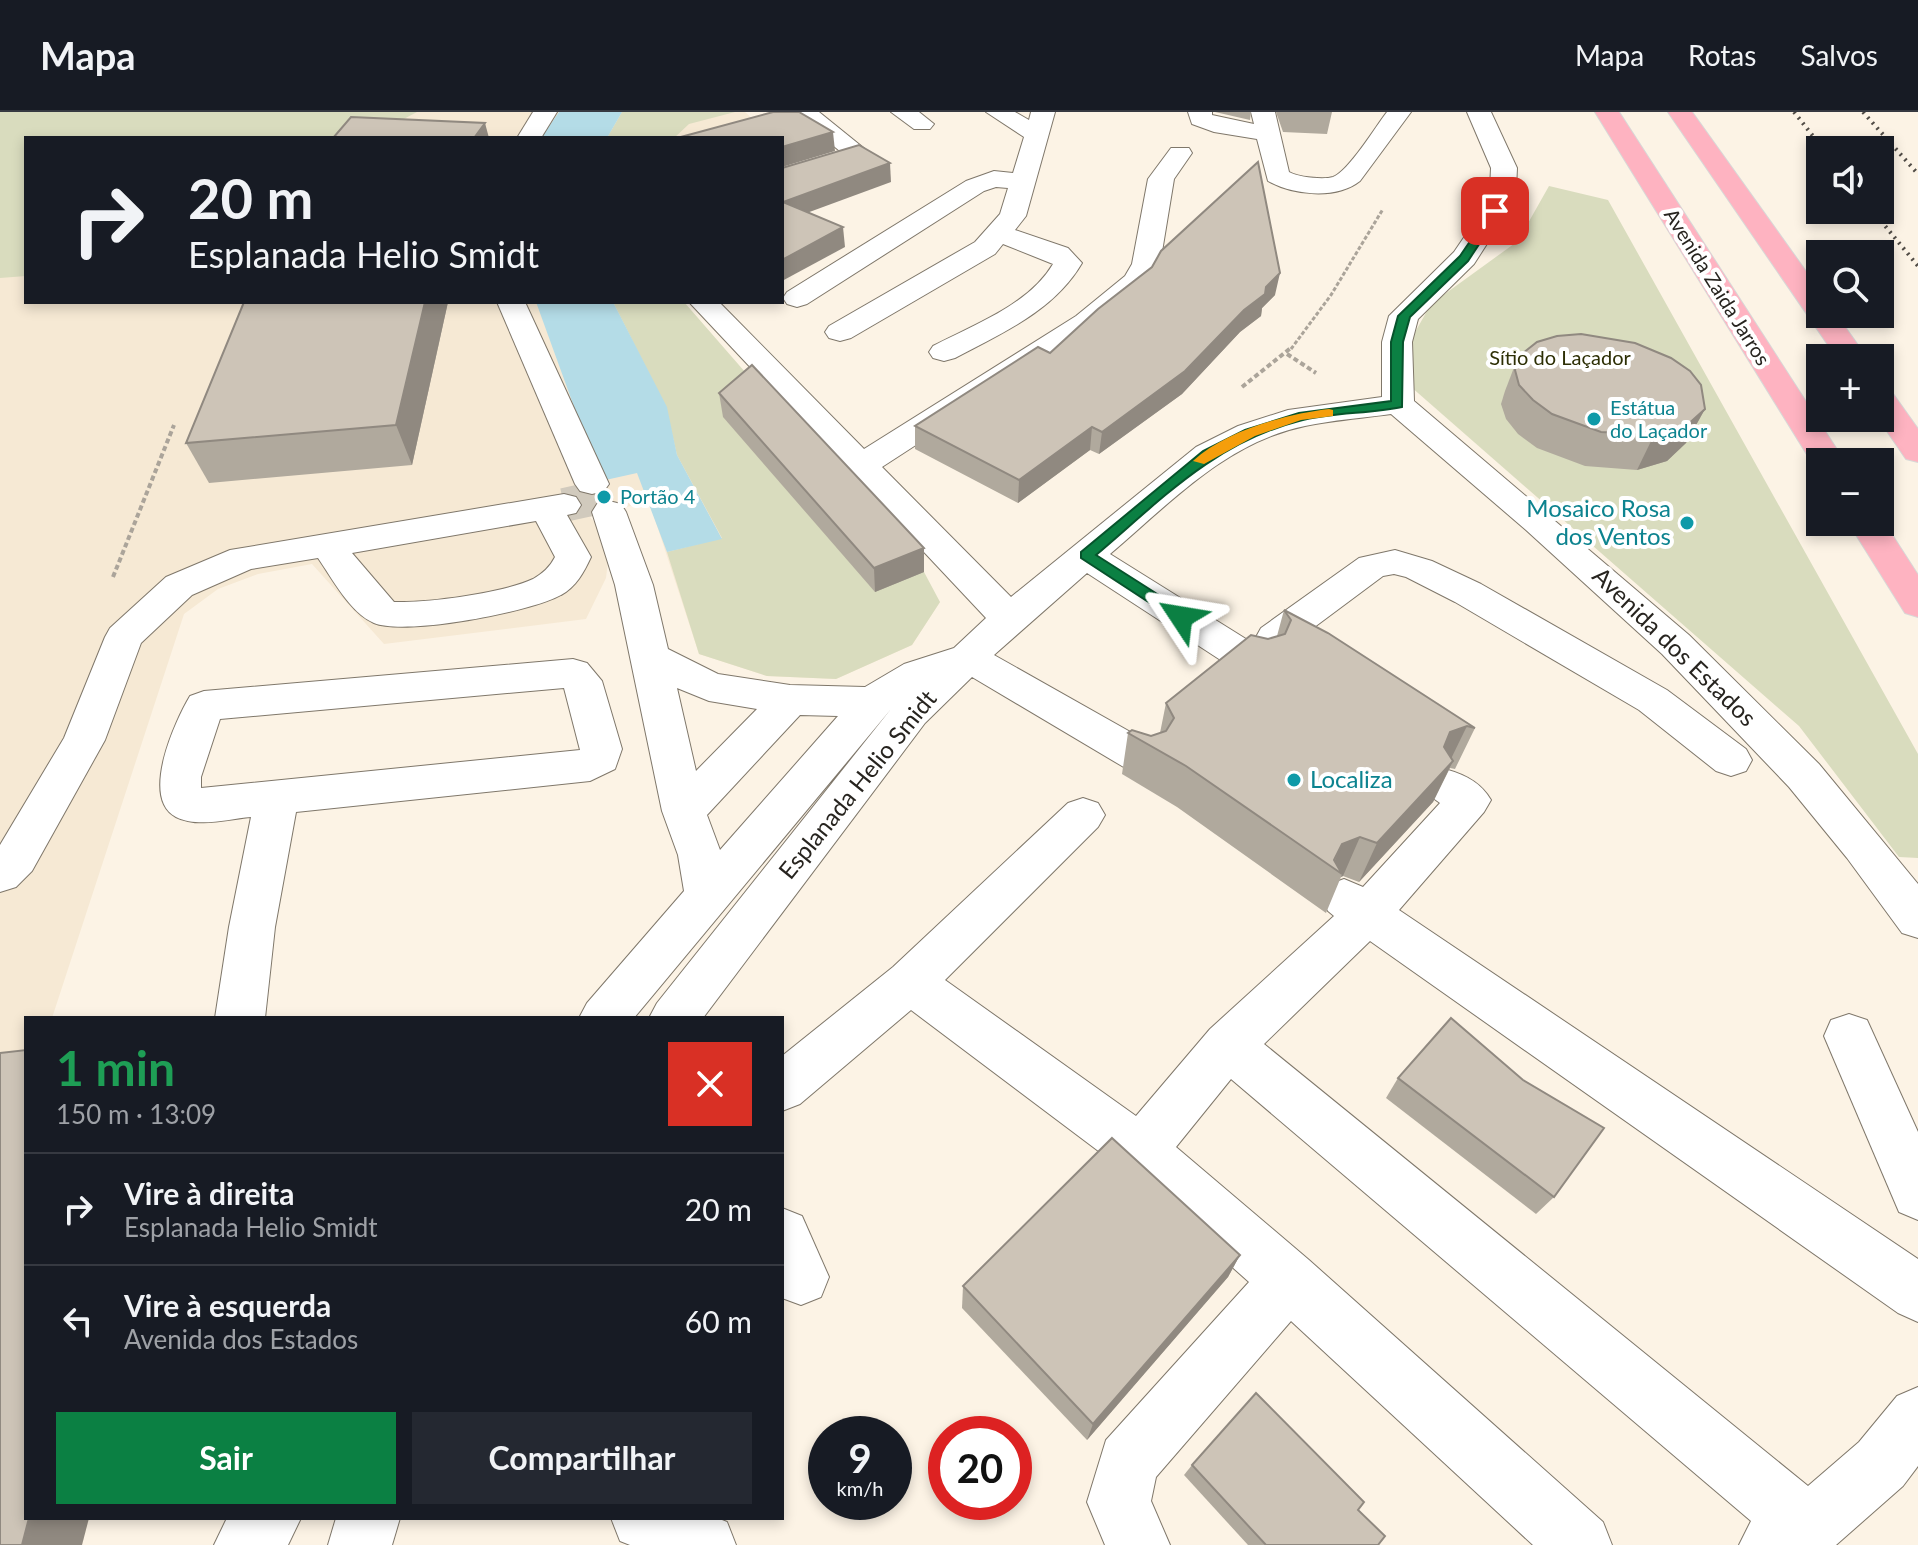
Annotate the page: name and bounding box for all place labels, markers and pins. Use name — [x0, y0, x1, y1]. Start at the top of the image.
pin — [1461, 177, 1529, 245]
place label: Estátua do Laçador — [1610, 395, 1708, 442]
marker: Estátua do Laçador — [1585, 410, 1603, 428]
place label: Portão 4 — [620, 484, 696, 508]
marker: Portão 4 — [595, 488, 613, 506]
place label: Mosaico Rosa dos Ventos — [1526, 493, 1671, 550]
marker: Mosaico Rosa dos Ventos — [1678, 514, 1696, 532]
place label: Localiza — [1310, 764, 1393, 793]
marker: Localiza — [1285, 771, 1303, 789]

